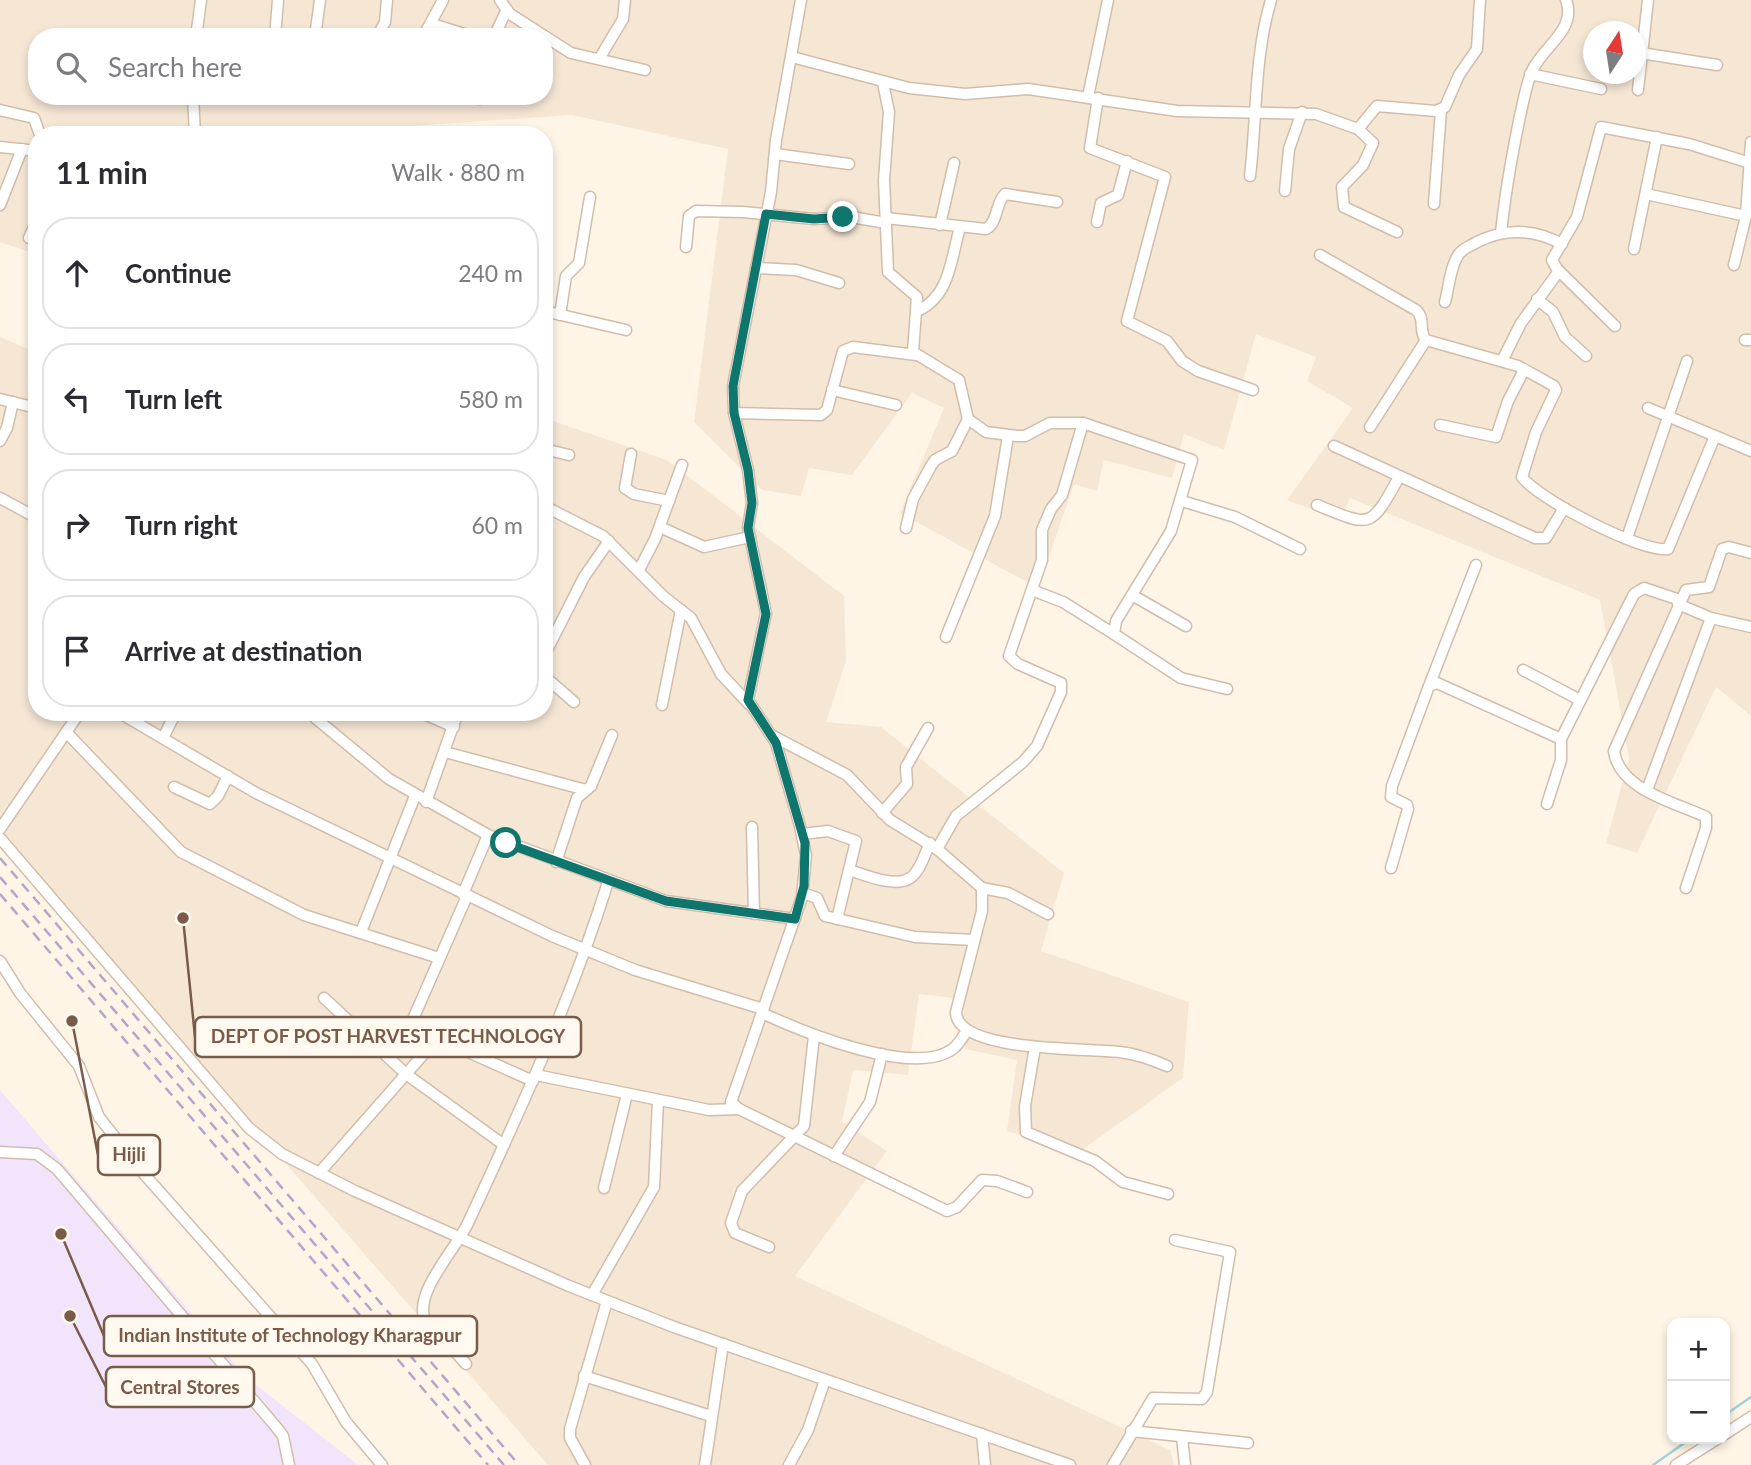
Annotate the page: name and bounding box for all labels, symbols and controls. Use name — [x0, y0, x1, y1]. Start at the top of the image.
north arrow — [1583, 21, 1646, 84]
search box — [28, 28, 553, 105]
icon: search — [52, 48, 90, 86]
text: Search here — [108, 51, 242, 83]
text: 11 min — [56, 154, 148, 190]
text: Walk · 880 m — [391, 158, 525, 186]
route end — [827, 201, 858, 232]
icon: ahead — [58, 254, 96, 292]
text: Continue — [125, 257, 231, 289]
text: 240 m — [458, 259, 523, 287]
icon: left — [58, 380, 96, 418]
text: Turn left — [125, 383, 222, 415]
text: 580 m — [458, 385, 523, 413]
icon: right — [58, 506, 96, 544]
text: Turn right — [125, 509, 238, 541]
text: 60 m — [472, 511, 523, 539]
icon: arrive — [58, 632, 96, 670]
text: Arrive at destination — [125, 635, 362, 667]
route start — [490, 827, 521, 858]
callout: DEPT OF POST HARVEST TECHNOLOGY — [195, 1017, 581, 1057]
text: DEPT OF POST HARVEST TECHNOLOGY — [211, 1024, 566, 1047]
callout: Hijli — [98, 1135, 160, 1175]
text: Hijli — [112, 1142, 146, 1165]
callout: Indian Institute of Technology Kharagpur — [104, 1316, 477, 1356]
map controls — [1667, 1318, 1730, 1444]
button: + — [1667, 1318, 1730, 1381]
text: Indian Institute of Technology Kharagpur — [118, 1323, 463, 1346]
callout: Central Stores — [106, 1367, 254, 1407]
text: Central Stores — [120, 1375, 240, 1398]
button: − — [1667, 1381, 1730, 1444]

